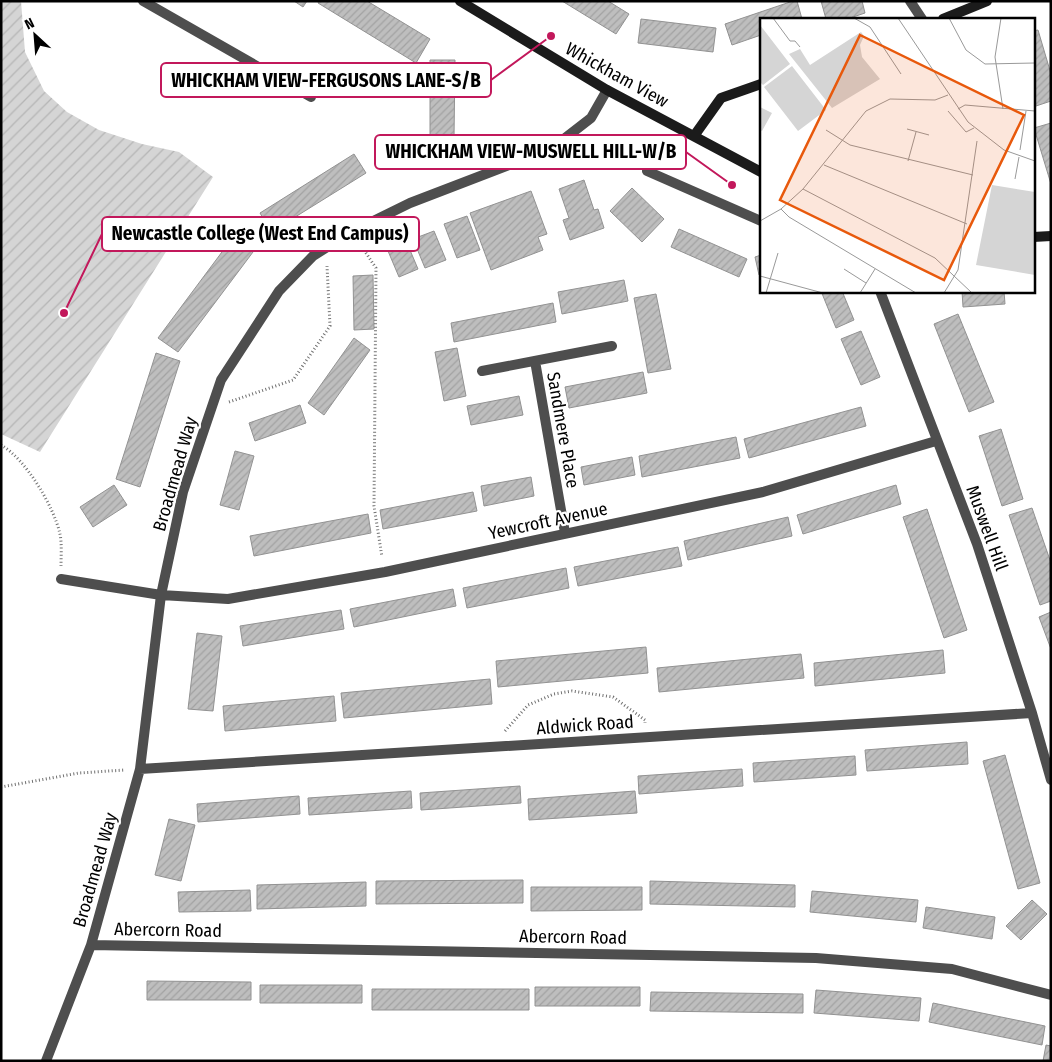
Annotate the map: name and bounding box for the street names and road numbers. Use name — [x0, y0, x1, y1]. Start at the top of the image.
street label: Whickham View — [562, 38, 673, 112]
street label: Sandmere Place — [542, 370, 584, 490]
street label: Broadmead Way — [148, 414, 202, 534]
street label: Muswell Hill — [961, 482, 1013, 574]
street label: Yewcroft Avenue — [486, 498, 610, 544]
street label: Aldwick Road — [535, 711, 635, 739]
street label: Broadmead Way — [68, 810, 122, 930]
street label: Abercorn Road — [114, 918, 222, 942]
street label: Abercorn Road — [519, 925, 627, 949]

